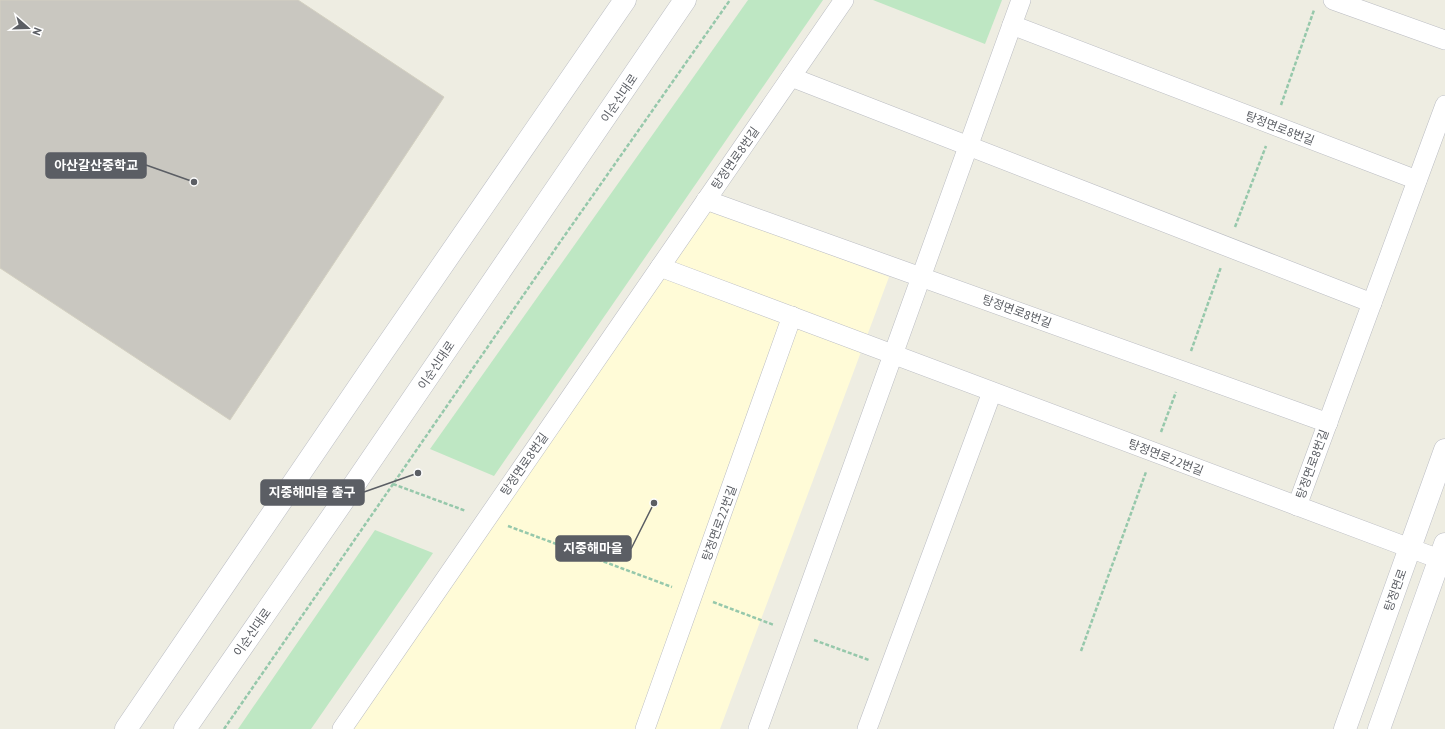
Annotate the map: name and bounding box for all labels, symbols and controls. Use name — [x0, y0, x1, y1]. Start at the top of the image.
north arrow — [8, 8, 48, 48]
text: N — [30, 26, 45, 37]
street label: 이순신대로 — [597, 71, 641, 125]
street label: 탕정면로8번길 — [1243, 108, 1317, 148]
street label: 탕정면로8번길 — [708, 124, 762, 192]
callout: 아산갈산중학교 — [46, 153, 146, 178]
text: 아산갈산중학교 — [54, 157, 138, 174]
street label: 탕정면로8번길 — [980, 292, 1054, 330]
street label: 이순신대로 — [414, 338, 458, 392]
street label: 탕정면로8번길 — [1293, 427, 1331, 501]
street label: 탕정면로8번길 — [497, 430, 551, 498]
street label: 탕정면로22번길 — [1126, 436, 1206, 478]
callout: 지중해마을 출구 — [261, 480, 364, 505]
street label: 탕정면로22번길 — [698, 483, 740, 563]
text: 지중해마을 출구 — [268, 484, 356, 501]
callout: 지중해마을 — [556, 536, 631, 561]
text: 지중해마을 — [563, 540, 623, 557]
street label: 탕정면로 — [1380, 567, 1410, 613]
street label: 이순신대로 — [230, 605, 274, 659]

